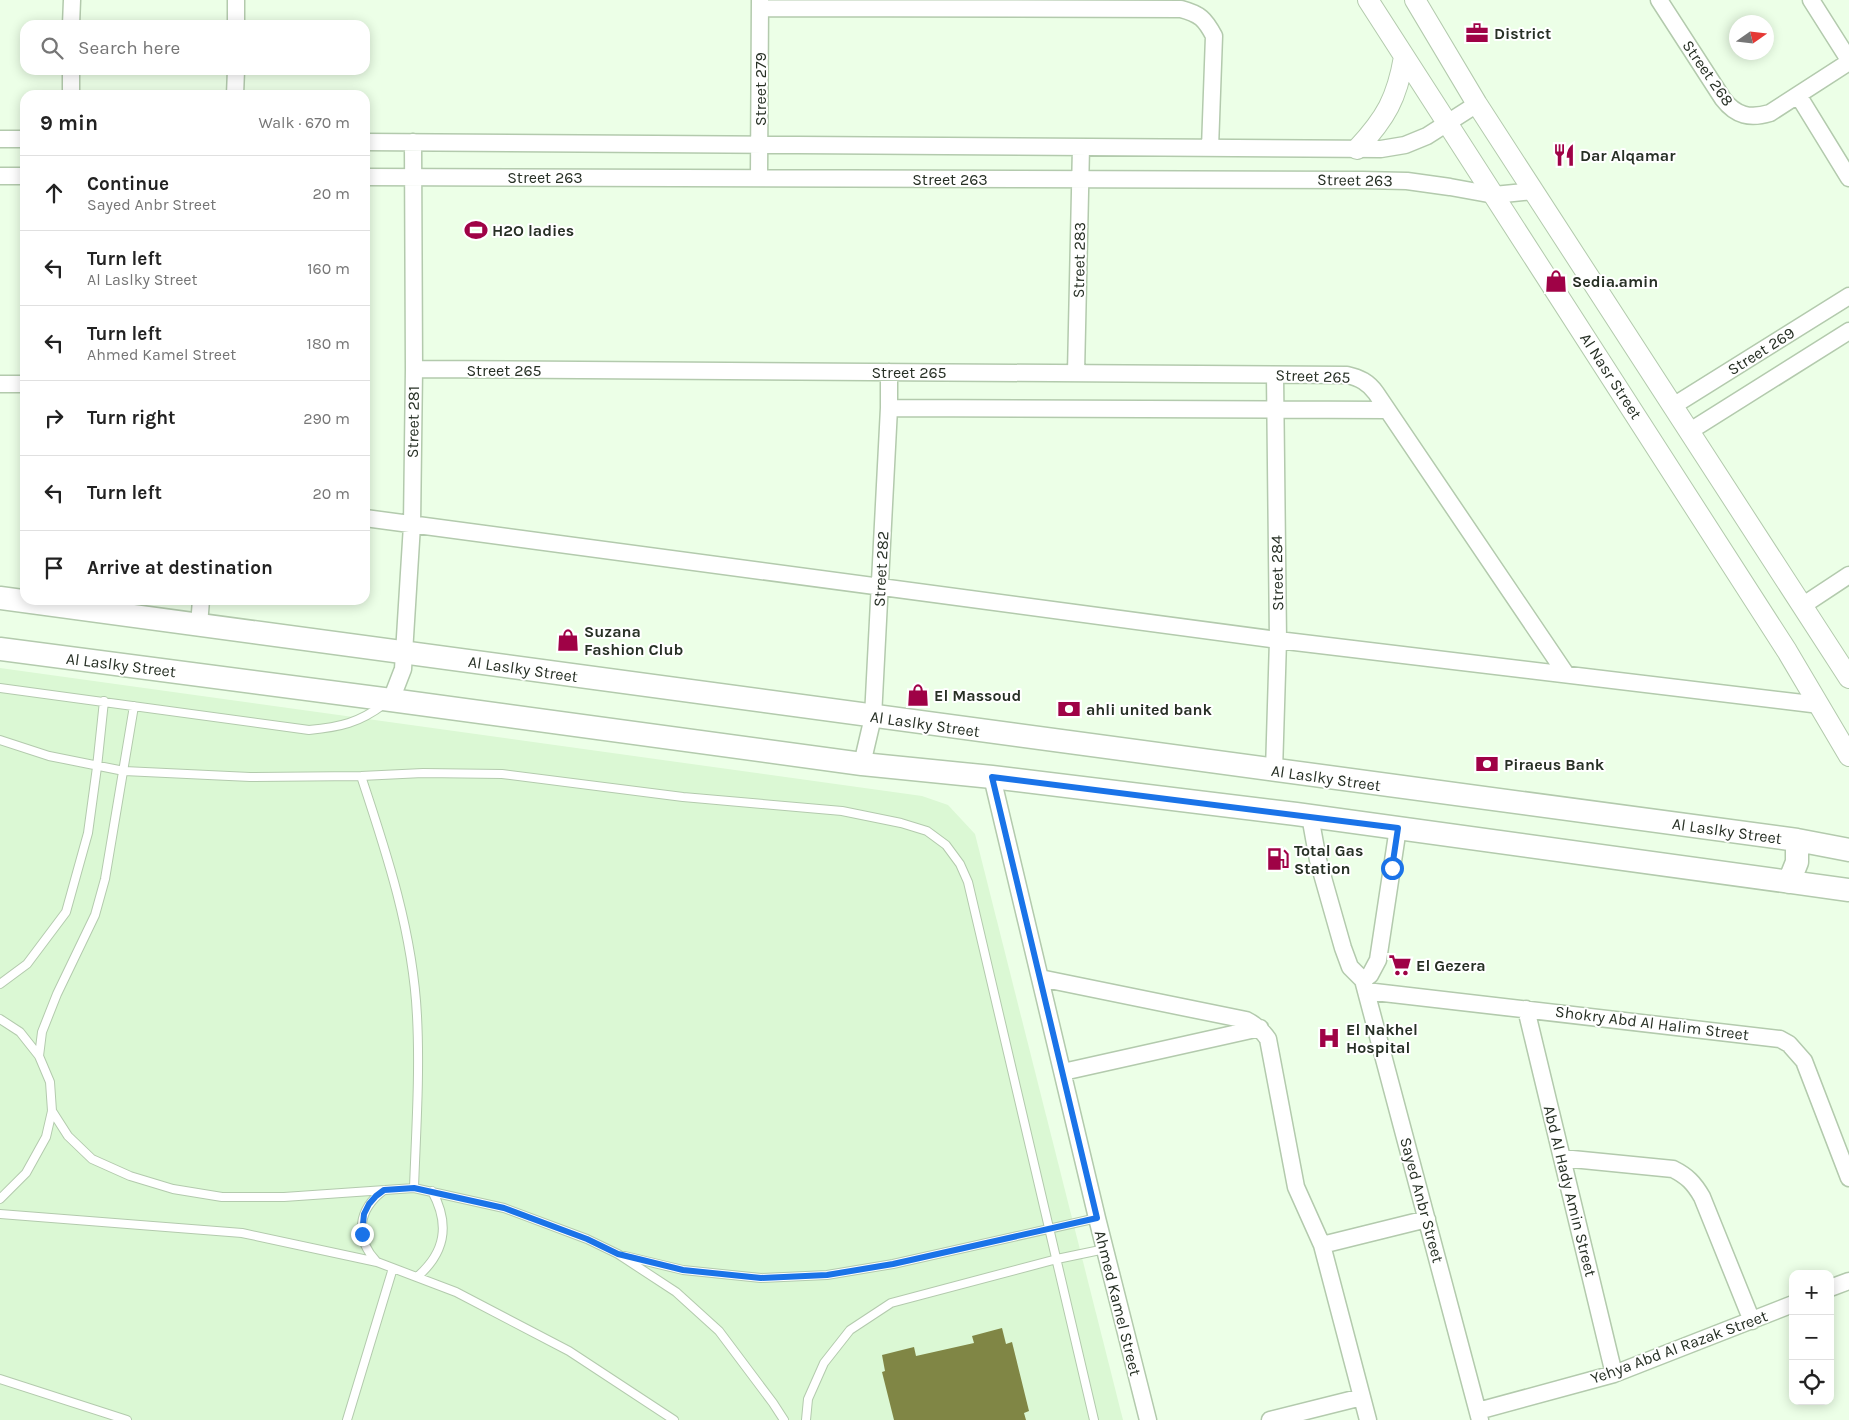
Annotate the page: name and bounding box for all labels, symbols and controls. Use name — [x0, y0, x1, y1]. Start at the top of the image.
north arrow — [1729, 15, 1774, 60]
search box — [20, 20, 370, 75]
office icon: District — [1464, 20, 1490, 46]
place label: District — [1494, 24, 1551, 43]
icon: search — [38, 34, 66, 62]
street label: Street 268 — [1678, 36, 1738, 110]
text: Search here — [78, 37, 180, 59]
street label: Street 279 — [751, 52, 770, 126]
text: 9 min — [40, 111, 98, 135]
text: Walk · 670 m — [259, 113, 350, 132]
restaurant icon: Dar Alqamar — [1551, 142, 1577, 168]
place label: Dar Alqamar — [1580, 146, 1676, 165]
street label: Street 263 — [507, 168, 583, 187]
street label: Street 263 — [912, 170, 988, 189]
street label: Street 263 — [1317, 170, 1393, 190]
text: Continue — [87, 173, 169, 195]
icon: ahead — [40, 179, 68, 207]
text: 20 m — [312, 184, 350, 203]
text: Sayed Anbr Street — [87, 195, 216, 214]
sports icon: H2O ladies — [463, 217, 489, 243]
place label: H2O ladies — [492, 221, 574, 240]
street label: Street 283 — [1069, 222, 1089, 298]
text: Turn left — [87, 248, 162, 270]
icon: left — [40, 254, 68, 282]
text: 160 m — [307, 259, 350, 278]
shop icon: Sedia.amin — [1543, 268, 1569, 294]
text: Al Laslky Street — [87, 270, 198, 289]
place label: Sedia.amin — [1572, 272, 1658, 291]
text: Turn left — [87, 323, 162, 345]
street label: Street 269 — [1724, 323, 1798, 379]
icon: left — [40, 329, 68, 357]
street label: Al Nasr Street — [1576, 329, 1646, 423]
text: 180 m — [307, 334, 350, 353]
text: Ahmed Kamel Street — [87, 345, 236, 364]
street label: Street 265 — [466, 361, 542, 380]
street label: Street 265 — [871, 363, 947, 382]
street label: Street 265 — [1275, 365, 1351, 387]
street label: Street 281 — [403, 386, 423, 458]
icon: right — [40, 404, 68, 432]
text: Turn right — [87, 407, 176, 429]
text: 290 m — [303, 409, 350, 428]
icon: left — [40, 479, 68, 507]
text: Turn left — [87, 482, 162, 504]
text: 20 m — [312, 484, 350, 503]
street label: Street 282 — [870, 531, 892, 607]
street label: Street 284 — [1267, 535, 1287, 611]
icon: arrive — [40, 554, 68, 582]
text: Arrive at destination — [87, 557, 273, 579]
place label: Suzana Fashion Club — [584, 622, 683, 659]
shop icon: Suzana Fashion Club — [555, 627, 581, 653]
street label: Al Laslky Street — [65, 649, 177, 681]
street label: Al Laslky Street — [467, 652, 579, 686]
shop icon: El Massoud — [905, 682, 931, 708]
place label: El Massoud — [934, 686, 1021, 705]
bank icon: ahli united bank — [1056, 696, 1082, 722]
place label: ahli united bank — [1086, 700, 1213, 719]
street label: Al Laslky Street — [869, 707, 981, 741]
bank icon: Piraeus Bank — [1474, 751, 1500, 777]
place label: Piraeus Bank — [1504, 755, 1605, 774]
street label: Al Laslky Street — [1270, 761, 1382, 795]
street label: Al Laslky Street — [1671, 814, 1783, 848]
place label: Total Gas Station — [1294, 841, 1363, 878]
fuel station icon: Total Gas Station — [1265, 846, 1291, 872]
route start — [1381, 857, 1404, 880]
supermarket icon: El Gezera — [1387, 952, 1413, 978]
place label: El Gezera — [1416, 956, 1486, 975]
street label: Shokry Abd Al Halim Street — [1554, 1002, 1750, 1044]
place label: El Nakhel Hospital — [1346, 1020, 1418, 1057]
hospital icon: El Nakhel Hospital — [1316, 1025, 1342, 1051]
street label: Abd Al Hady Amin Street — [1539, 1103, 1601, 1279]
street label: Sayed Anbr Street — [1396, 1135, 1448, 1265]
route end — [351, 1223, 374, 1246]
street label: Ahmed Kamel Street — [1091, 1228, 1145, 1378]
map controls — [1789, 1270, 1834, 1405]
button: + — [1789, 1270, 1834, 1315]
street label: Yehya Abd Al Razak Street — [1588, 1306, 1770, 1388]
button: − — [1789, 1315, 1834, 1360]
button: locate — [1789, 1360, 1834, 1405]

